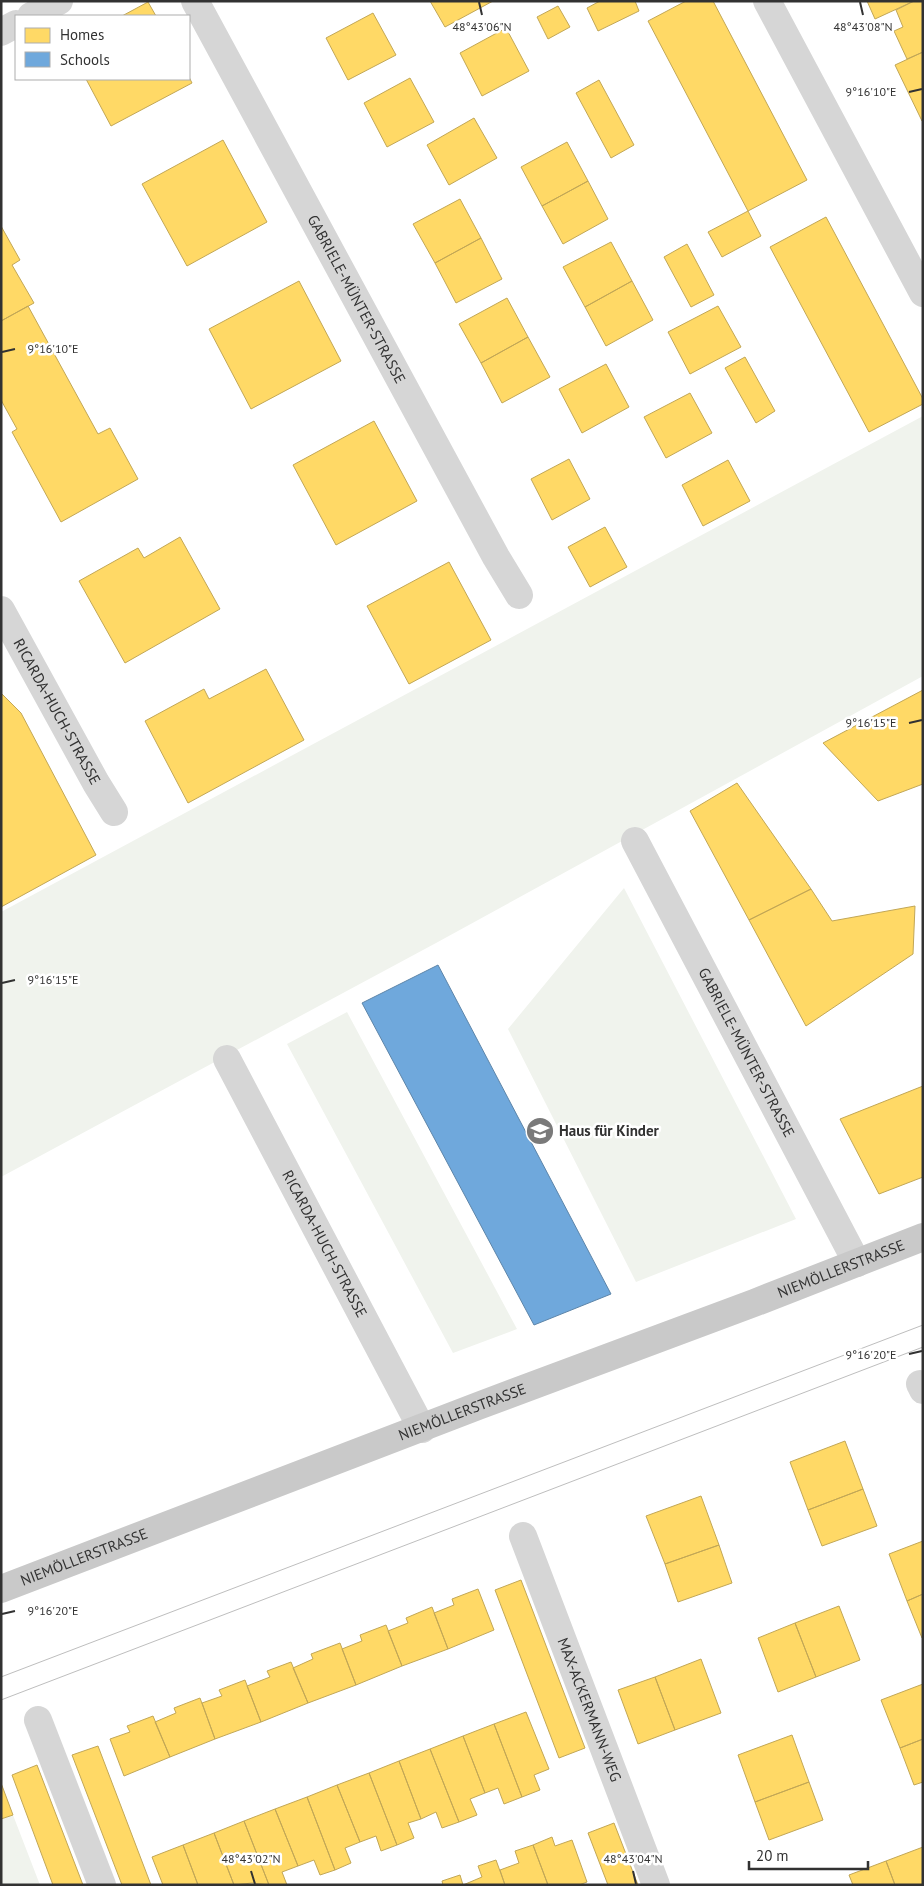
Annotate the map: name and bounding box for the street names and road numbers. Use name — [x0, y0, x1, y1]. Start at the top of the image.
street label: GABRIELE-MÜNTER-STRASSE — [304, 211, 410, 386]
street label: RICARDA-HUCH-STRASSE — [10, 635, 105, 788]
street label: GABRIELE-MÜNTER-STRASSE — [694, 964, 799, 1140]
street label: RICARDA-HUCH-STRASSE — [278, 1167, 371, 1321]
street label: NIEMÖLLERSTRASSE — [775, 1235, 907, 1302]
street label: NIEMÖLLERSTRASSE — [396, 1379, 528, 1445]
street label: NIEMÖLLERSTRASSE — [18, 1524, 150, 1590]
street label: MAX-ACKERMANN-WEG — [554, 1635, 626, 1784]

